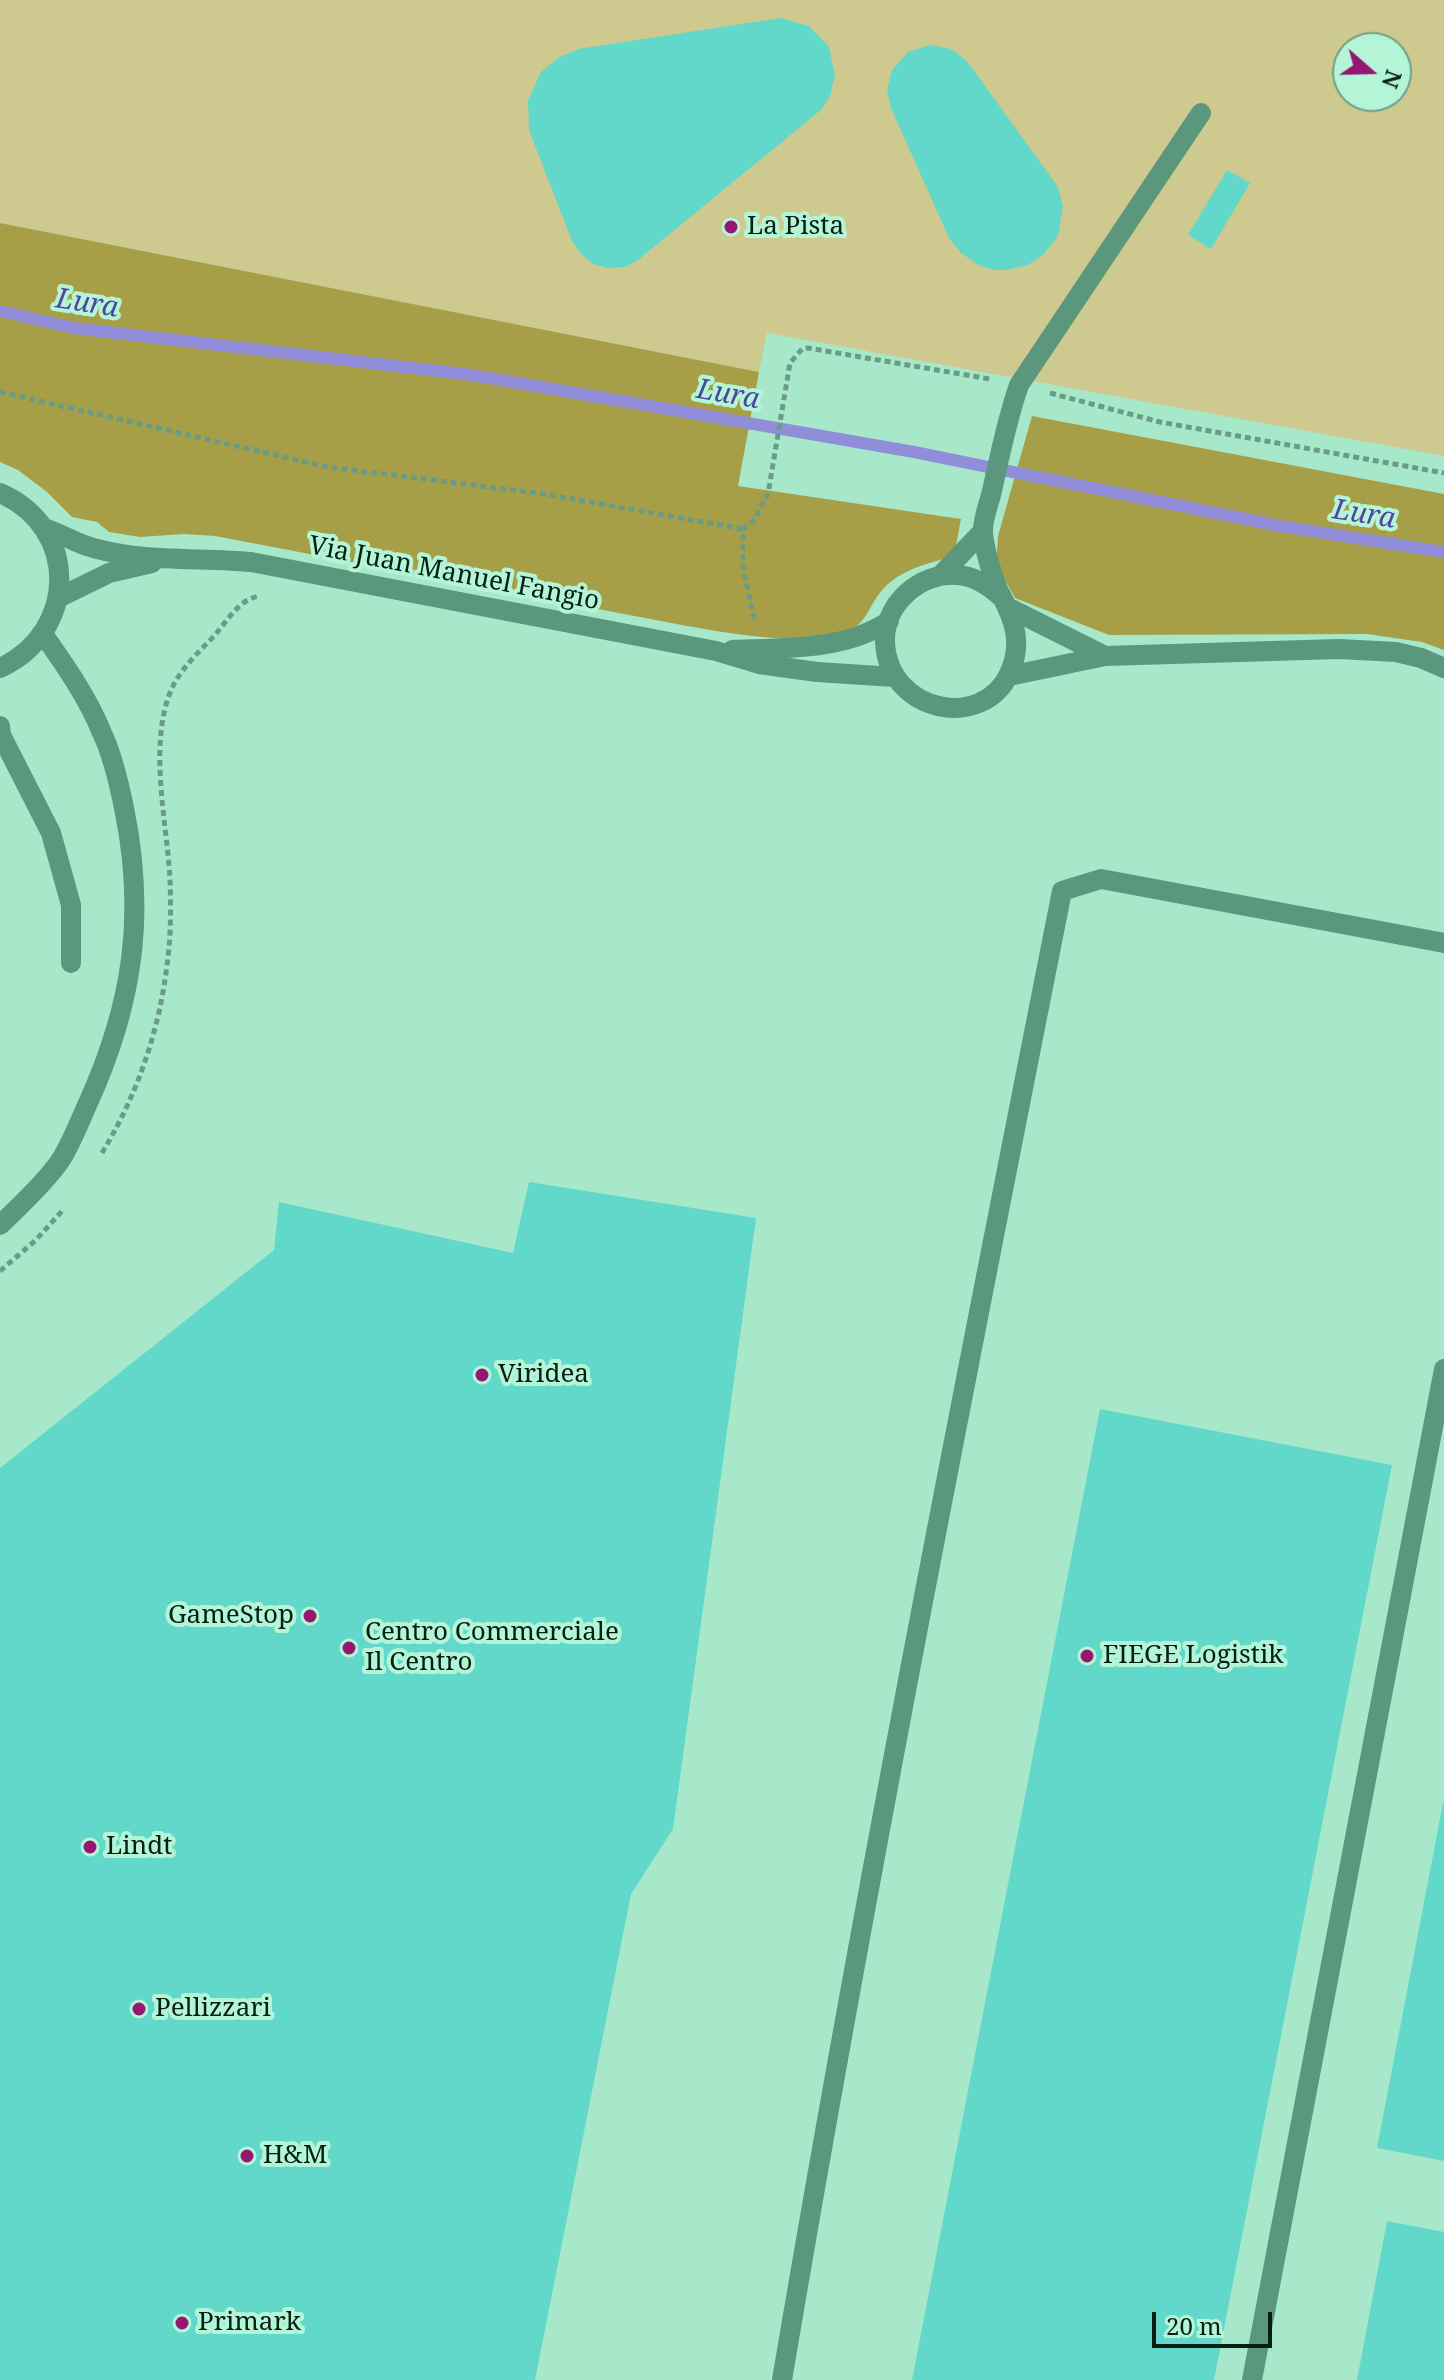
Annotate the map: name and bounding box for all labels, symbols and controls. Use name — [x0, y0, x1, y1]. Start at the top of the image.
north arrow — [1332, 32, 1412, 112]
text: N — [1376, 66, 1410, 93]
place label: La Pista — [747, 211, 844, 243]
marker: La Pista — [722, 218, 740, 236]
water label: Lura — [53, 282, 121, 326]
water label: Lura — [694, 373, 762, 417]
water label: Lura — [1330, 493, 1398, 537]
street label: Via Juan Manuel Fangio — [306, 531, 602, 617]
place label: Viridea — [498, 1359, 589, 1391]
marker: Viridea — [473, 1366, 491, 1384]
place label: GameStop — [168, 1600, 294, 1632]
marker: GameStop — [301, 1607, 319, 1625]
place label: Centro Commerciale Il Centro — [365, 1617, 619, 1678]
marker: Centro Commerciale Il Centro — [340, 1639, 358, 1657]
place label: FIEGE Logistik — [1103, 1640, 1284, 1672]
marker: FIEGE Logistik — [1078, 1647, 1096, 1665]
place label: Lindt — [106, 1831, 172, 1863]
marker: Lindt — [81, 1838, 99, 1856]
place label: Pellizzari — [155, 1993, 271, 2025]
marker: Pellizzari — [130, 2000, 148, 2018]
place label: H&M — [263, 2140, 327, 2172]
marker: H&M — [238, 2147, 256, 2165]
scale bar — [1156, 2296, 1276, 2346]
place label: Primark — [198, 2307, 301, 2339]
text: 20 m — [1166, 2309, 1222, 2342]
marker: Primark — [173, 2314, 191, 2332]

